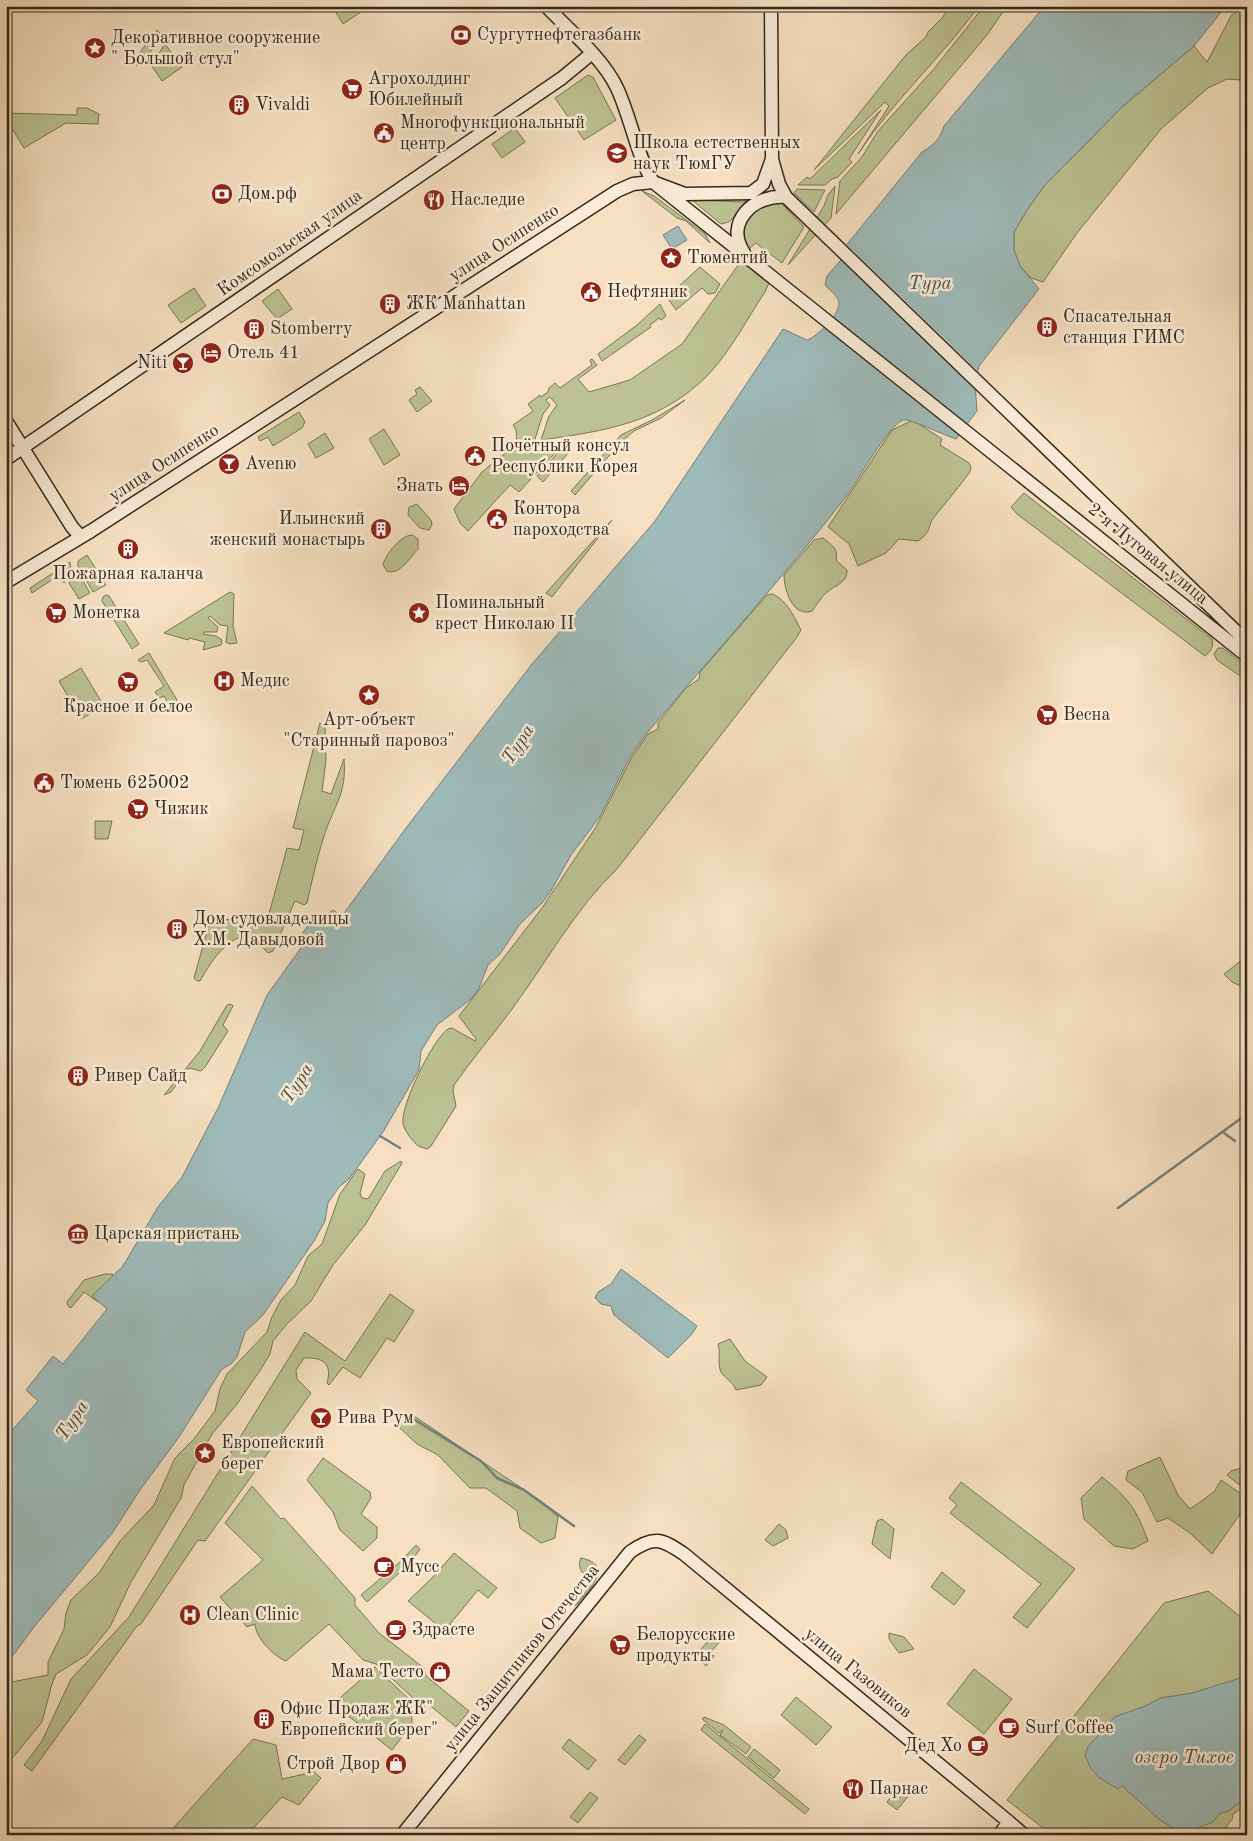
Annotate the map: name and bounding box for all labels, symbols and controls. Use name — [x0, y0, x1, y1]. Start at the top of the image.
bank icon: Сургутнефтегазбанк — [449, 23, 473, 47]
place label: Сургутнефтегазбанк — [477, 26, 641, 45]
place label: Декоративное сооружение " Большой стул" — [111, 29, 320, 68]
place icon: Декоративное сооружение " Большой стул" — [83, 36, 107, 60]
place label: Агрохолдинг Юбилейный — [368, 70, 471, 109]
supermarket icon: Агрохолдинг Юбилейный — [340, 77, 364, 101]
building icon: Vivaldi — [227, 93, 251, 117]
place label: Vivaldi — [255, 96, 310, 114]
place label: Многофункциональный центр — [400, 114, 585, 153]
public building icon: Многофункциональный центр — [372, 121, 396, 145]
place label: Школа естественных наук ТюмГУ — [633, 134, 801, 173]
school or university icon: Школа естественных наук ТюмГУ — [605, 141, 629, 165]
bank icon: Дом.рф — [210, 182, 234, 206]
place label: Дом.рф — [238, 185, 297, 204]
street label: Комсомольская улица — [214, 186, 366, 300]
restaurant icon: Наследие — [422, 188, 446, 212]
place label: Наследие — [450, 191, 525, 209]
street label: улица Осипенко — [446, 201, 562, 285]
place icon: Тюментий — [659, 246, 683, 270]
place label: Тюментий — [687, 249, 768, 267]
water label: Тура — [908, 275, 952, 294]
public building icon: Нефтяник — [579, 280, 603, 304]
place label: Нефтяник — [607, 283, 688, 302]
building icon: ЖК Manhattan — [378, 292, 402, 316]
place label: ЖК Manhattan — [406, 295, 526, 313]
place label: Спасательная станция ГИМС — [1063, 308, 1185, 347]
building icon: Спасательная станция ГИМС — [1035, 315, 1059, 339]
building icon: Stomberry — [242, 317, 266, 341]
place label: Stomberry — [270, 320, 353, 338]
hotel icon: Отель 41 — [199, 341, 223, 365]
place label: Отель 41 — [227, 344, 300, 362]
bar icon: Niti — [171, 351, 195, 375]
place label: Niti — [137, 354, 167, 372]
street label: улица Осипенко — [106, 421, 222, 505]
place label: Почётный консул Республики Корея — [491, 437, 638, 476]
public building icon: Почётный консул Республики Корея — [463, 444, 487, 468]
bar icon: Avenю — [217, 452, 241, 476]
place label: Avenю — [245, 455, 296, 473]
hotel icon: Знать — [447, 474, 471, 498]
place label: Знать — [396, 477, 443, 495]
place label: Контора пароходства — [513, 500, 610, 539]
street label: 2-я Луговая улица — [1084, 500, 1212, 608]
public building icon: Контора пароходства — [485, 507, 509, 531]
place label: Ильинский женский монастырь — [210, 510, 365, 549]
building icon: Ильинский женский монастырь — [369, 517, 393, 541]
building icon: Пожарная каланча — [116, 537, 140, 561]
place label: Пожарная каланча — [52, 565, 204, 583]
place label: Поминальный крест Николаю II — [435, 594, 574, 633]
supermarket icon: Монетка — [44, 601, 68, 625]
place icon: Поминальный крест Николаю II — [407, 601, 431, 625]
place label: Монетка — [72, 604, 141, 622]
hospital icon: Медис — [212, 669, 236, 693]
supermarket icon: Красное и белое — [116, 670, 140, 694]
place label: Медис — [240, 672, 290, 690]
place icon: Арт-объект "Старинный паровоз" — [357, 683, 381, 707]
place label: Красное и белое — [63, 698, 193, 716]
supermarket icon: Весна — [1035, 703, 1059, 727]
place label: Весна — [1063, 706, 1110, 724]
place label: Арт-объект "Старинный паровоз" — [283, 711, 455, 750]
water label: Тура — [499, 722, 539, 768]
public building icon: Тюмень 625002 — [32, 771, 56, 795]
place label: Тюмень 625002 — [60, 774, 189, 792]
supermarket icon: Чижик — [126, 797, 150, 821]
place label: Чижик — [154, 800, 209, 818]
place label: Дом судовладелицы Х.М. Давыдовой — [193, 910, 349, 949]
building icon: Дом судовладелицы Х.М. Давыдовой — [165, 917, 189, 941]
water label: Тура — [278, 1061, 318, 1107]
building icon: Ривер Сайд — [66, 1064, 90, 1088]
place label: Ривер Сайд — [94, 1067, 187, 1085]
museum icon: Царская пристань — [66, 1222, 90, 1246]
place label: Царская пристань — [94, 1225, 239, 1243]
water label: Тура — [53, 1398, 93, 1444]
bar icon: Рива Рум — [309, 1406, 333, 1430]
place label: Рива Рум — [337, 1409, 414, 1427]
place label: Европейский берег — [221, 1434, 324, 1473]
place icon: Европейский берег — [193, 1441, 217, 1465]
cafe icon: Мусс — [372, 1555, 396, 1579]
place label: Мусс — [400, 1558, 440, 1576]
street label: улица Защитников Отечества — [441, 1561, 603, 1755]
hospital icon: Clean Clinic — [178, 1603, 202, 1627]
place label: Clean Clinic — [206, 1606, 299, 1624]
cafe icon: Здрасте — [384, 1618, 408, 1642]
place label: Здрасте — [412, 1621, 475, 1639]
street label: улица Газовиков — [801, 1624, 915, 1722]
place label: Белорусские продукты — [636, 1626, 735, 1665]
supermarket icon: Белорусские продукты — [608, 1633, 632, 1657]
shop icon: Мама Тесто — [428, 1660, 452, 1684]
place label: Мама Тесто — [331, 1663, 424, 1681]
place label: Офис Продаж ЖК" Европейский берег" — [280, 1700, 438, 1739]
building icon: Офис Продаж ЖК" Европейский берег" — [252, 1707, 276, 1731]
cafe icon: Surf Coffee — [997, 1716, 1021, 1740]
place label: Surf Coffee — [1025, 1719, 1114, 1737]
cafe icon: Дед Хо — [966, 1734, 990, 1758]
place label: Дед Хо — [905, 1737, 962, 1755]
water label: озеро Тихое — [1135, 1749, 1234, 1768]
shop icon: Строй Двор — [384, 1752, 408, 1776]
place label: Строй Двор — [286, 1755, 380, 1773]
restaurant icon: Парнас — [841, 1777, 865, 1801]
place label: Парнас — [869, 1780, 928, 1798]

